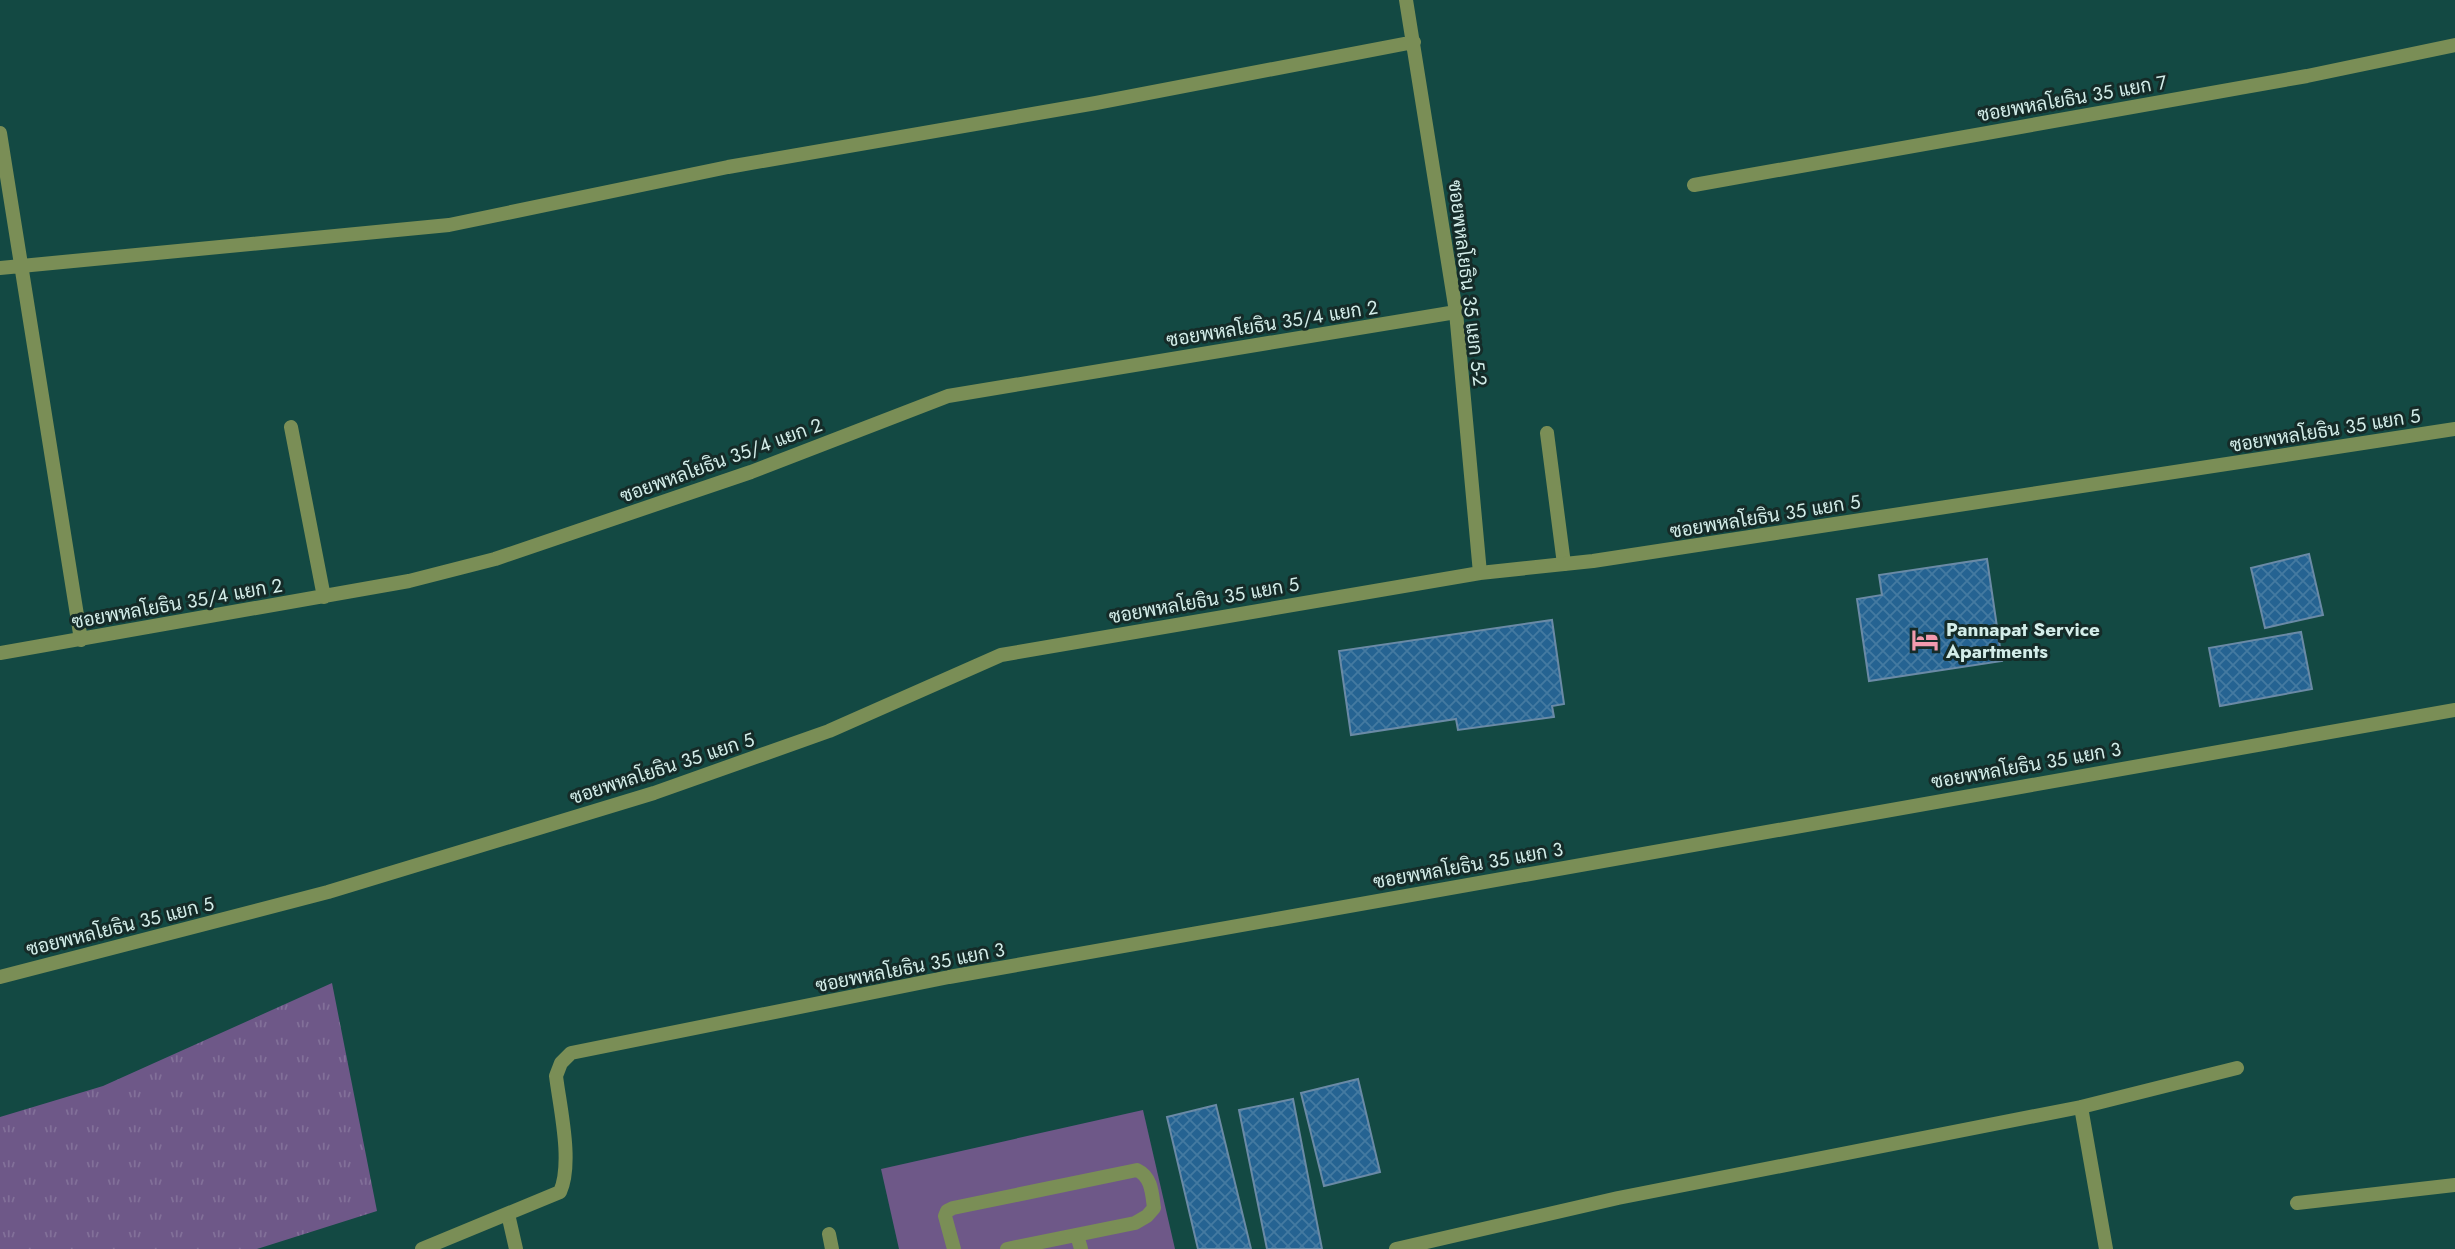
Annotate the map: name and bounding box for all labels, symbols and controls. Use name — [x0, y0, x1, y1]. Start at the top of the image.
street label: ซอยพหลโยธิน 35 แยก 7 — [1975, 69, 2169, 128]
street label: ซอยพหลโยธิน 35 แยก 5-2 — [1441, 178, 1494, 388]
street label: ซอยพหลโยธิน 35/4 แยก 2 — [1164, 293, 1380, 354]
street label: ซอยพหลโยธิน 35 แยก 5 — [2228, 402, 2422, 459]
street label: ซอยพหลโยธิน 35/4 แยก 2 — [616, 411, 826, 510]
street label: ซอยพหลโยธิน 35 แยก 5 — [1668, 488, 1862, 545]
street label: ซอยพหลโยธิน 35 แยก 5 — [1107, 570, 1301, 631]
street label: ซอยพหลโยธิน 35/4 แยก 2 — [70, 572, 285, 635]
place label: Pannapat Service Apartments — [1945, 616, 2100, 665]
hotel icon: Pannapat Service Apartments — [1910, 625, 1940, 655]
street label: ซอยพหลโยธิน 35 แยก 5 — [566, 726, 758, 811]
street label: ซอยพหลโยธิน 35 แยก 3 — [1929, 735, 2123, 795]
street label: ซอยพหลโยธิน 35 แยก 3 — [1371, 835, 1565, 895]
street label: ซอยพหลโยธิน 35 แยก 5 — [23, 890, 217, 963]
street label: ซอยพหลโยธิน 35 แยก 3 — [813, 936, 1007, 999]

